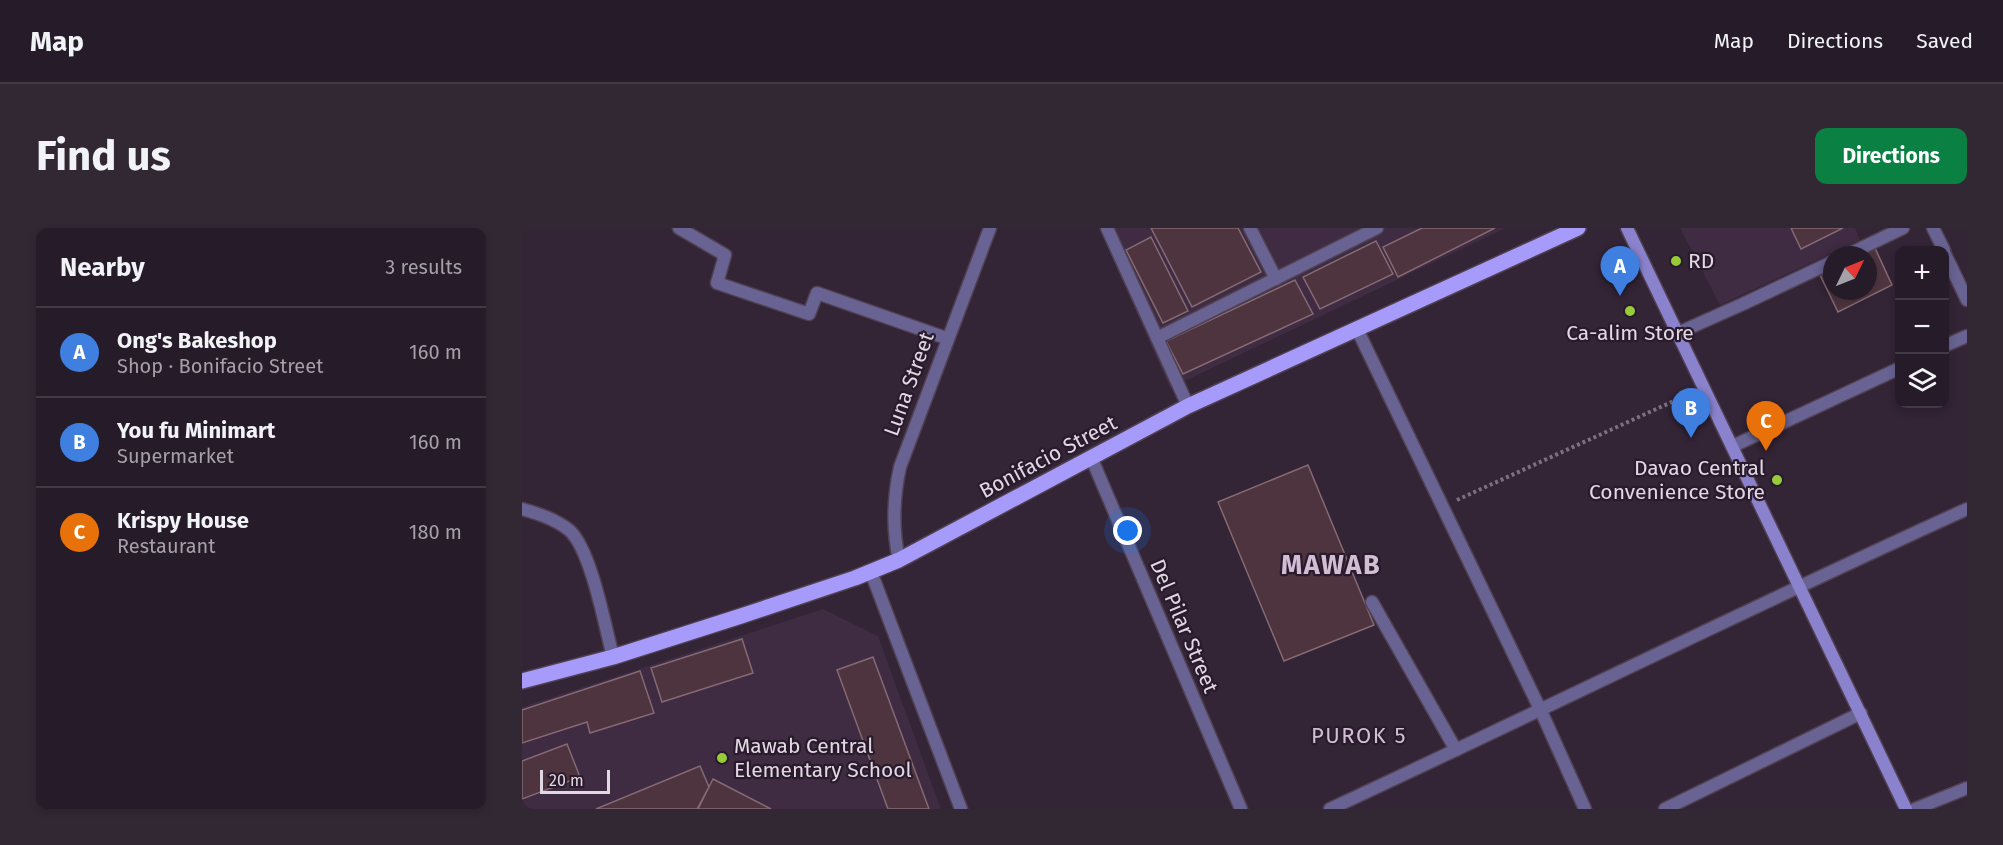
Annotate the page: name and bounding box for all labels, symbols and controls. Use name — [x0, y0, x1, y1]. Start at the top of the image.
text: Map — [30, 25, 84, 58]
text: Map — [1714, 28, 1754, 54]
text: Directions — [1787, 28, 1883, 54]
text: Saved — [1916, 28, 1973, 54]
button: Directions — [1815, 128, 1967, 184]
text: Find us — [36, 131, 171, 181]
north arrow — [1823, 246, 1877, 300]
map controls — [1895, 246, 1949, 408]
button: + — [1895, 246, 1949, 300]
pin: A — [1600, 247, 1640, 296]
place label: RD — [1688, 248, 1714, 274]
text: Nearby — [60, 252, 145, 283]
marker: RD — [1669, 254, 1683, 268]
text: 3 results — [385, 255, 462, 279]
button: − — [1895, 300, 1949, 354]
marker: Ca-alim Store — [1623, 304, 1637, 318]
place label: Ca-alim Store — [1566, 320, 1694, 346]
text: Ong's Bakeshop — [117, 327, 277, 354]
street label: Luna Street — [878, 328, 940, 439]
text: A — [74, 340, 85, 364]
text: 160 m — [409, 340, 462, 364]
text: Shop · Bonifacio Street — [117, 354, 323, 378]
button: layers — [1895, 354, 1949, 408]
pin: B — [1672, 388, 1710, 438]
pin: C — [1746, 402, 1786, 451]
street label: Bonifacio Street — [975, 410, 1122, 504]
text: You fu Minimart — [117, 417, 275, 444]
text: B — [73, 430, 86, 454]
text: 160 m — [409, 430, 462, 454]
text: Supermarket — [117, 444, 234, 468]
place label: Davao Central Convenience Store — [1589, 455, 1765, 505]
marker: Davao Central Convenience Store — [1770, 473, 1784, 487]
text: Krispy House — [117, 507, 249, 534]
your location — [1113, 516, 1142, 545]
text: C — [74, 520, 85, 544]
text: 180 m — [409, 520, 462, 544]
text: Restaurant — [117, 534, 215, 558]
district label: MAWAB — [1281, 549, 1381, 581]
street label: Del Pilar Street — [1144, 555, 1224, 697]
district label: PUROK 5 — [1311, 722, 1407, 749]
place label: Mawab Central Elementary School — [734, 733, 912, 783]
marker: Mawab Central Elementary School — [715, 751, 729, 765]
scale bar — [540, 767, 610, 794]
text: 20 m — [549, 771, 584, 790]

